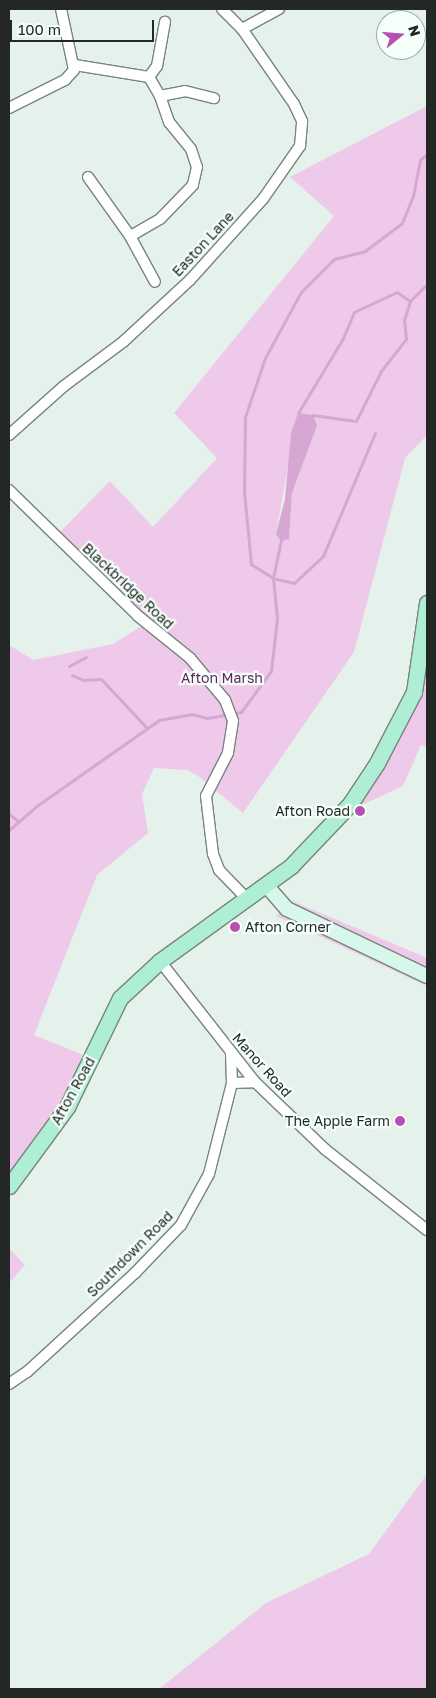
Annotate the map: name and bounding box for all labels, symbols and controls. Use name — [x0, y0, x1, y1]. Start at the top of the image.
scale bar — [12, 10, 156, 42]
north arrow — [376, 10, 426, 60]
text: 100 m — [18, 20, 61, 38]
text: N — [405, 23, 425, 38]
street label: Easton Lane — [169, 208, 237, 280]
street label: Blackbridge Road — [79, 540, 177, 632]
park label: Afton Marsh — [181, 670, 263, 686]
place label: Afton Road — [275, 803, 350, 819]
marker: Afton Road — [354, 805, 366, 817]
place label: Afton Corner — [245, 919, 331, 935]
marker: Afton Corner — [229, 921, 241, 933]
street label: Manor Road — [229, 1030, 295, 1100]
street label: Afton Road — [48, 1054, 98, 1128]
place label: The Apple Farm — [285, 1113, 390, 1129]
marker: The Apple Farm — [394, 1115, 406, 1127]
street label: Southdown Road — [84, 1208, 176, 1300]

